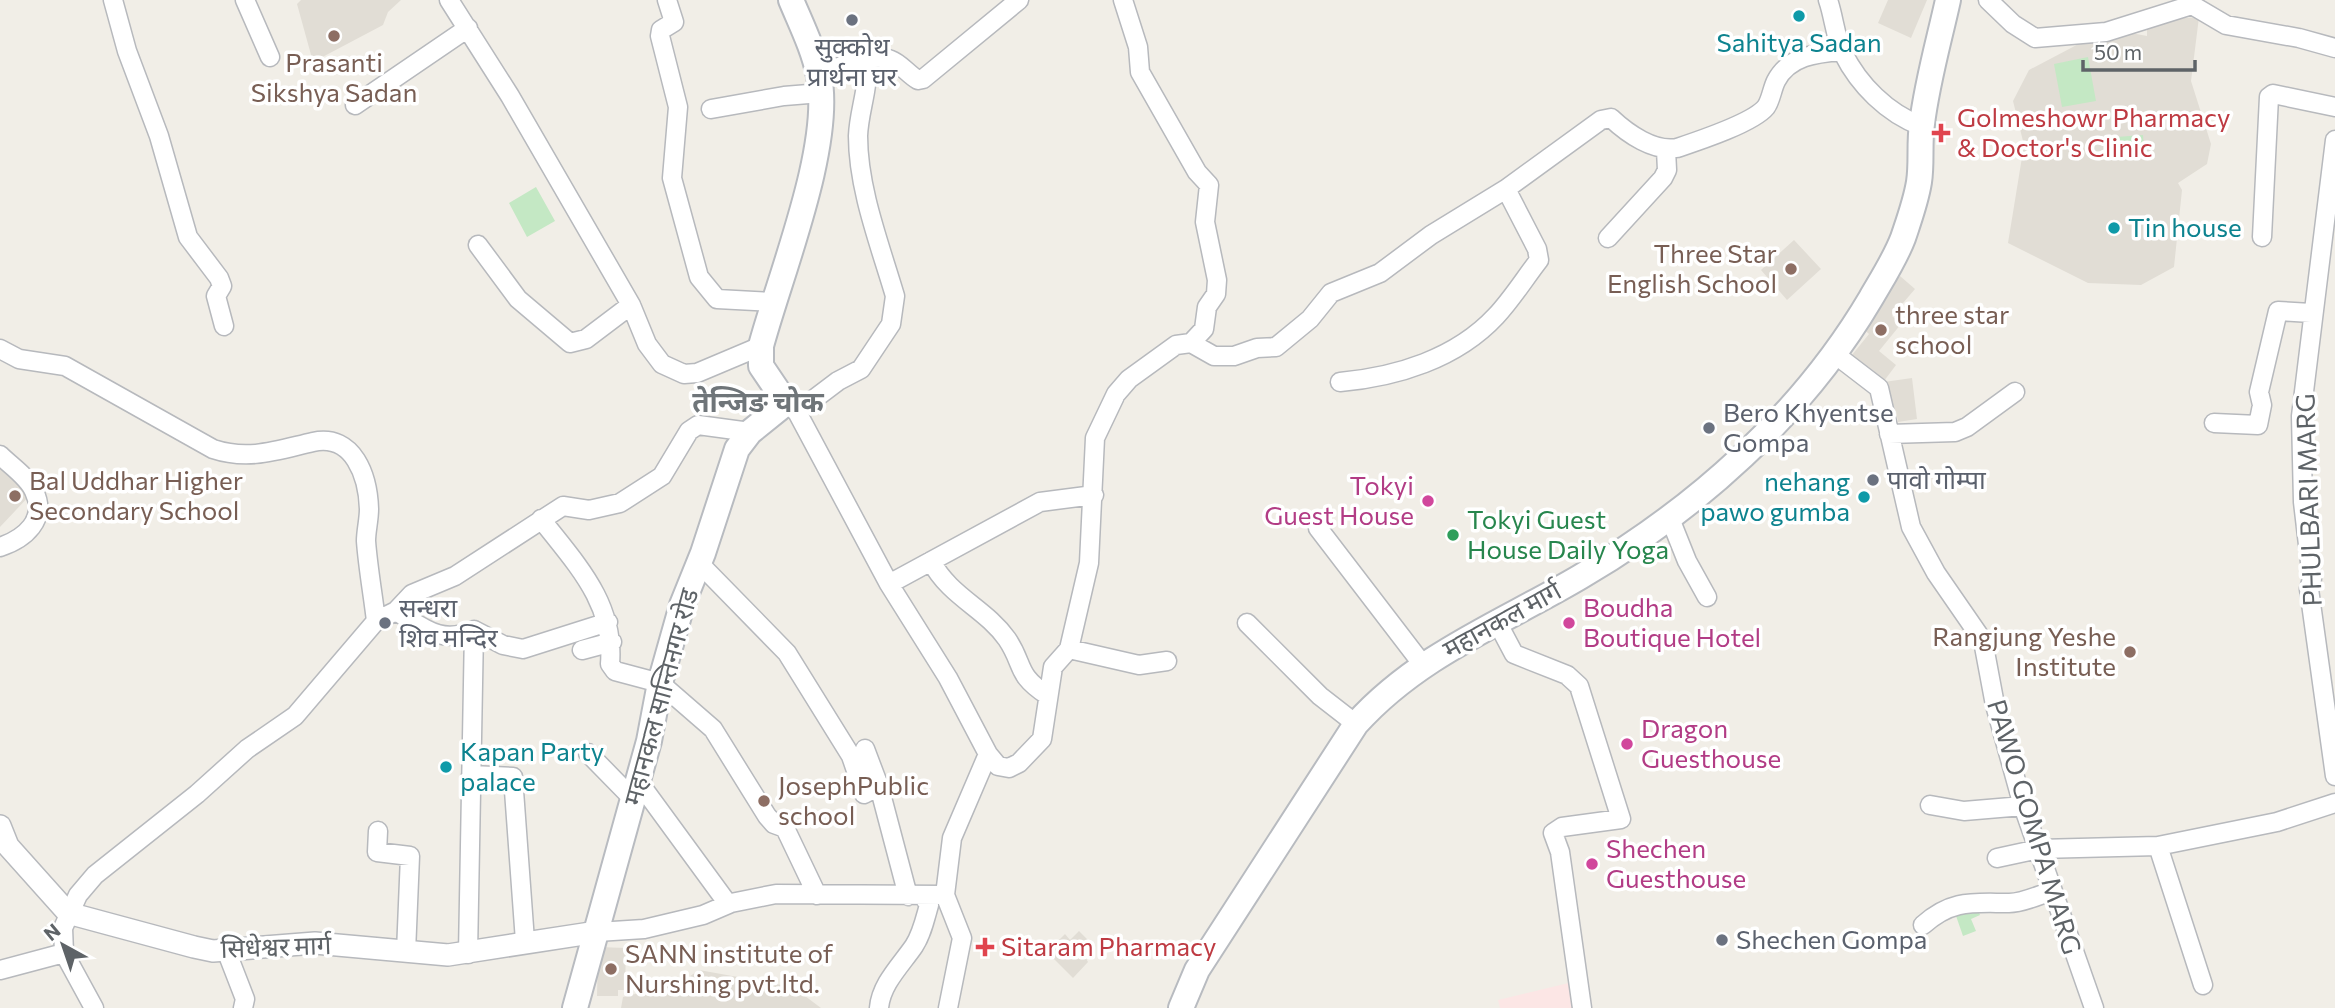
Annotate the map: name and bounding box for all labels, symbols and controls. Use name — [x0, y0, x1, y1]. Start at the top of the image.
marker: Sahitya Sadan — [1791, 8, 1807, 24]
marker: सुक्कोथ प्रार्थना घर — [844, 12, 860, 28]
place label: Sahitya Sadan — [1716, 26, 1882, 57]
marker: Prasanti Sikshya Sadan — [326, 28, 342, 44]
scale bar — [2083, 28, 2195, 72]
place label: सुक्कोथ प्रार्थना घर — [807, 30, 899, 91]
text: 50 m — [2094, 39, 2142, 64]
place label: Prasanti Sikshya Sadan — [251, 46, 417, 107]
place label: Golmeshowr Pharmacy & Doctor's Clinic — [1957, 101, 2230, 162]
marker: Golmeshowr Pharmacy & Doctor's Clinic — [1931, 123, 1951, 143]
place label: Tin house — [2128, 211, 2242, 242]
marker: Tin house — [2106, 220, 2122, 236]
place label: Three Star English School — [1607, 237, 1777, 298]
marker: Three Star English School — [1783, 261, 1799, 277]
place label: three star school — [1895, 298, 2009, 359]
marker: three star school — [1873, 322, 1889, 338]
district label: तेन्जिङ चोक — [692, 384, 825, 418]
street label: PHULBARI MARG — [2288, 393, 2327, 607]
place label: Bero Khyentse Gompa — [1723, 396, 1894, 457]
marker: Bero Khyentse Gompa — [1701, 420, 1717, 436]
place label: पावो गोम्पा — [1887, 463, 1987, 494]
place label: Bal Uddhar Higher Secondary School — [29, 464, 243, 525]
place label: nehang pawo gumba — [1700, 465, 1850, 526]
place label: Tokyi Guest House — [1264, 469, 1414, 530]
marker: पावो गोम्पा — [1865, 472, 1881, 488]
marker: Bal Uddhar Higher Secondary School — [7, 488, 23, 504]
marker: nehang pawo gumba — [1856, 489, 1872, 505]
marker: Tokyi Guest House — [1420, 493, 1436, 509]
place label: Tokyi Guest House Daily Yoga — [1467, 503, 1669, 564]
marker: Tokyi Guest House Daily Yoga — [1445, 527, 1461, 543]
street label: महानकल मार्ग — [1437, 573, 1567, 664]
street label: महानकल सान्तिनगर रोड — [616, 584, 704, 808]
place label: सन्धरा शिव मन्दिर — [399, 591, 499, 652]
place label: Boudha Boutique Hotel — [1583, 591, 1761, 652]
marker: सन्धरा शिव मन्दिर — [377, 615, 393, 631]
marker: Boudha Boutique Hotel — [1561, 615, 1577, 631]
place label: Rangjung Yeshe Institute — [1932, 620, 2116, 681]
marker: Rangjung Yeshe Institute — [2122, 644, 2138, 660]
street label: PAWO GOMPA MARG — [1982, 695, 2089, 958]
place label: Dragon Guesthouse — [1641, 712, 1781, 773]
place label: Kapan Party palace — [460, 735, 604, 796]
marker: Dragon Guesthouse — [1619, 736, 1635, 752]
marker: Kapan Party palace — [438, 759, 454, 775]
place label: JosephPublic school — [778, 769, 929, 830]
marker: JosephPublic school — [756, 793, 772, 809]
place label: Shechen Guesthouse — [1606, 832, 1746, 893]
marker: Shechen Guesthouse — [1584, 856, 1600, 872]
north arrow — [28, 910, 98, 980]
text: N — [39, 918, 65, 945]
place label: Shechen Gompa — [1736, 923, 1927, 954]
street label: सिधेश्वर मार्ग — [220, 928, 333, 963]
place label: Sitaram Pharmacy — [1001, 930, 1216, 961]
marker: Shechen Gompa — [1714, 932, 1730, 948]
place label: SANN institute of Nurshing pvt.ltd. — [625, 937, 834, 998]
marker: Sitaram Pharmacy — [975, 937, 995, 957]
marker: SANN institute of Nurshing pvt.ltd. — [603, 961, 619, 977]

